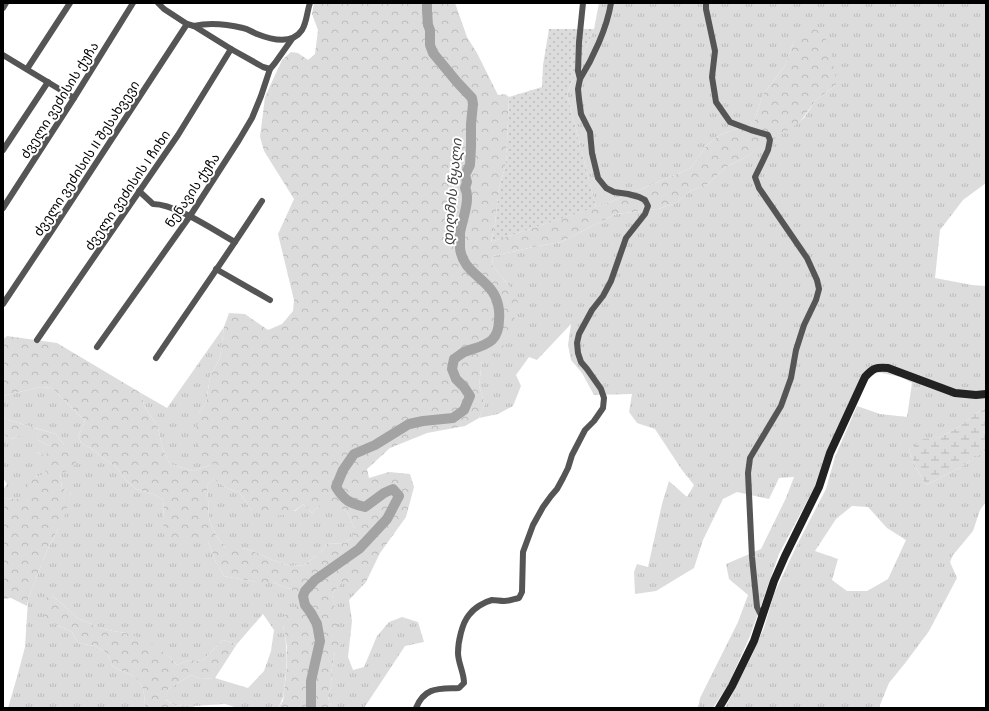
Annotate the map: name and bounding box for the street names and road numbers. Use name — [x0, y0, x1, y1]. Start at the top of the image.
street label: ძველი ვეძისის ქუჩა — [17, 39, 102, 162]
street label: ძველი ვეძისის II შესახვევი — [30, 78, 143, 239]
street label: ძველი ვეძისის I ჩიხი — [82, 127, 174, 254]
street label: ნენავის ქუჩა — [162, 150, 223, 230]

